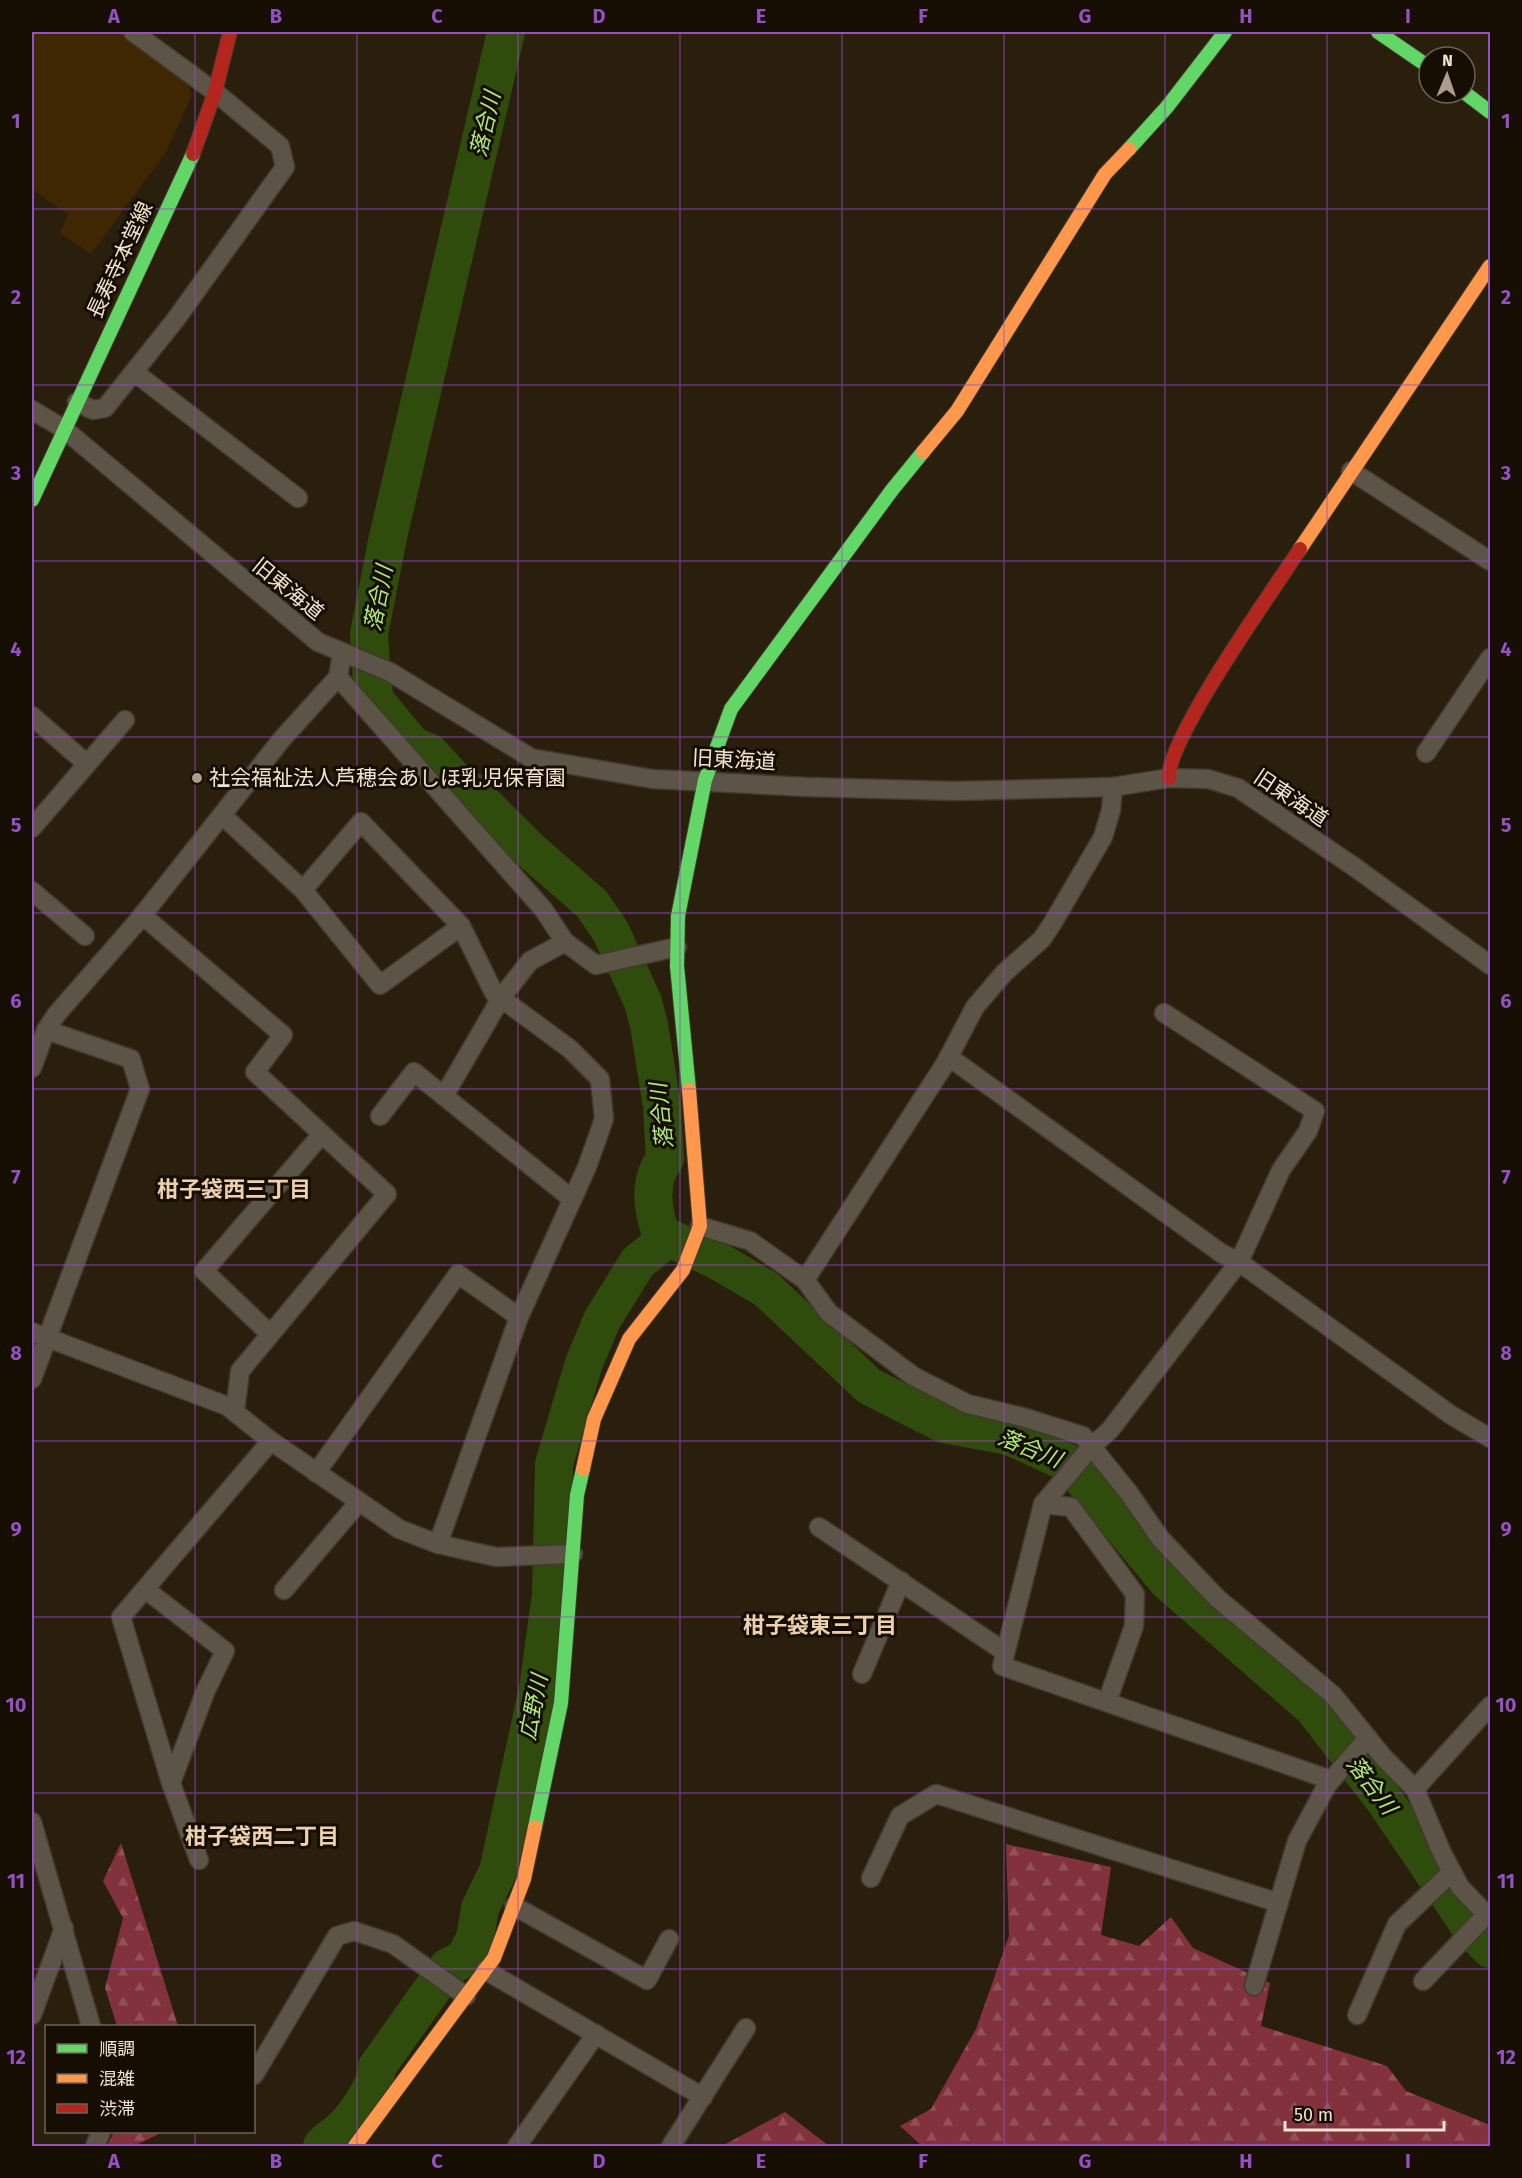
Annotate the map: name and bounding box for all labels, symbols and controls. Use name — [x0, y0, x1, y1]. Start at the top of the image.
text: A — [107, 4, 121, 28]
text: B — [270, 4, 282, 28]
text: C — [431, 4, 443, 28]
text: D — [592, 4, 606, 28]
text: E — [756, 4, 766, 28]
text: F — [918, 4, 928, 28]
text: G — [1079, 4, 1091, 28]
text: H — [1239, 4, 1253, 28]
text: I — [1405, 4, 1411, 28]
north arrow — [1417, 45, 1477, 105]
text: N — [1442, 51, 1453, 70]
water label: 落合川 — [465, 87, 507, 159]
text: 1 — [11, 109, 21, 133]
text: 1 — [1501, 109, 1511, 133]
street label: 長寿寺本堂線 — [82, 197, 158, 323]
text: 2 — [11, 285, 21, 309]
text: 2 — [1501, 285, 1511, 309]
text: 3 — [10, 461, 21, 485]
text: 3 — [1500, 461, 1511, 485]
street label: 旧東海道 — [247, 552, 329, 626]
water label: 落合川 — [359, 561, 398, 633]
text: 4 — [10, 637, 22, 661]
text: 4 — [1500, 637, 1512, 661]
street label: 旧東海道 — [691, 745, 777, 775]
street label: 旧東海道 — [1249, 764, 1333, 832]
place label: 社会福祉法人芦穂会あしほ乳児保育園 — [209, 765, 566, 791]
marker: 社会福祉法人芦穂会あしほ乳児保育園 — [190, 771, 204, 785]
text: 5 — [11, 813, 22, 837]
text: 5 — [1501, 813, 1512, 837]
text: 6 — [10, 989, 22, 1013]
text: 6 — [1500, 989, 1512, 1013]
water label: 落合川 — [644, 1080, 678, 1150]
text: 7 — [11, 1165, 21, 1189]
text: 7 — [1501, 1165, 1511, 1189]
district label: 柑子袋西三丁目 — [157, 1176, 311, 1203]
text: 8 — [10, 1341, 22, 1365]
text: 8 — [1500, 1341, 1512, 1365]
water label: 落合川 — [994, 1424, 1067, 1474]
text: 9 — [10, 1517, 22, 1541]
text: 9 — [1500, 1517, 1512, 1541]
district label: 柑子袋東三丁目 — [743, 1612, 897, 1639]
water label: 広野川 — [514, 1670, 553, 1742]
text: 10 — [6, 1693, 26, 1717]
text: 10 — [1496, 1693, 1516, 1717]
water label: 落合川 — [1341, 1751, 1403, 1821]
district label: 柑子袋西二丁目 — [185, 1823, 339, 1850]
text: 11 — [7, 1869, 25, 1893]
text: 11 — [1497, 1869, 1515, 1893]
legend — [45, 2025, 255, 2133]
text: 順調 — [99, 2038, 135, 2060]
text: 12 — [6, 2045, 26, 2069]
text: 12 — [1496, 2045, 1516, 2069]
text: 混雑 — [99, 2068, 135, 2090]
scale bar — [1285, 2094, 1444, 2132]
text: 渋滞 — [99, 2098, 135, 2120]
text: 50 m — [1294, 2104, 1333, 2126]
text: A — [107, 2149, 121, 2173]
text: B — [270, 2149, 282, 2173]
text: C — [431, 2149, 443, 2173]
text: D — [592, 2149, 606, 2173]
text: E — [756, 2149, 766, 2173]
text: F — [918, 2149, 928, 2173]
text: G — [1079, 2149, 1091, 2173]
text: H — [1239, 2149, 1253, 2173]
text: I — [1405, 2149, 1411, 2173]

